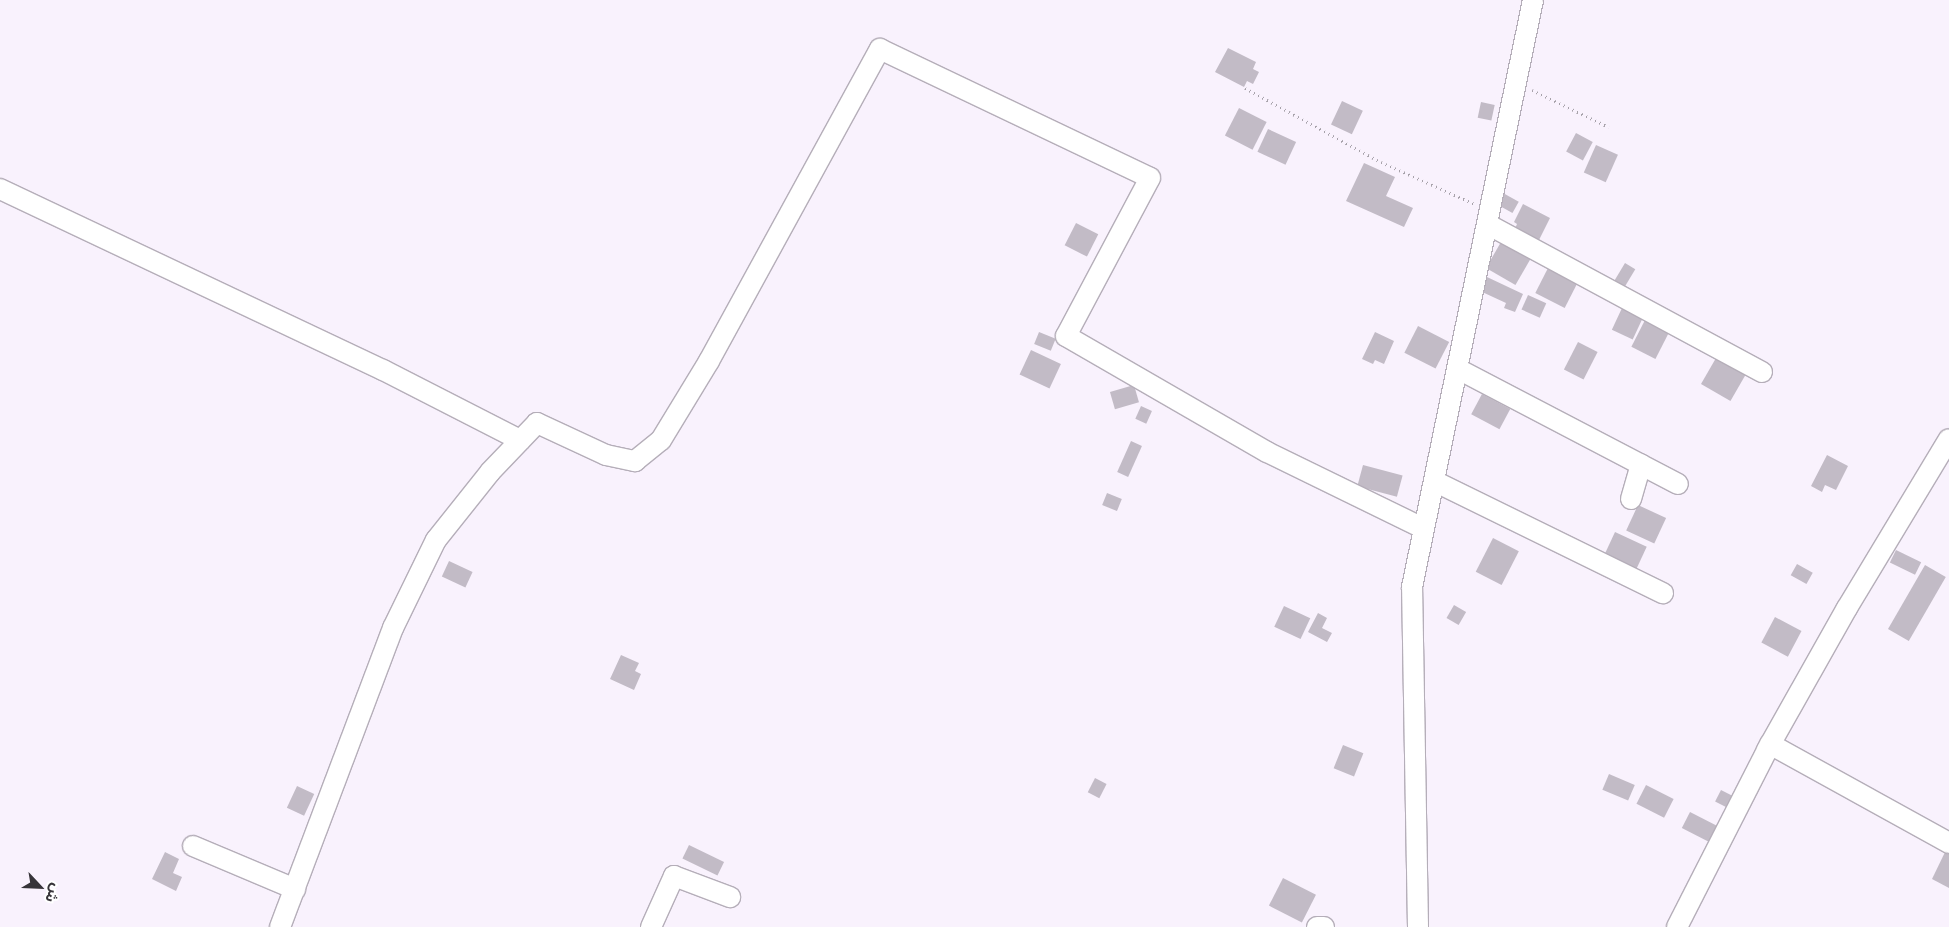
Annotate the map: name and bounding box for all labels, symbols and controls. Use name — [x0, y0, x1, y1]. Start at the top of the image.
north arrow — [15, 862, 65, 912]
text: ش — [41, 881, 66, 906]

